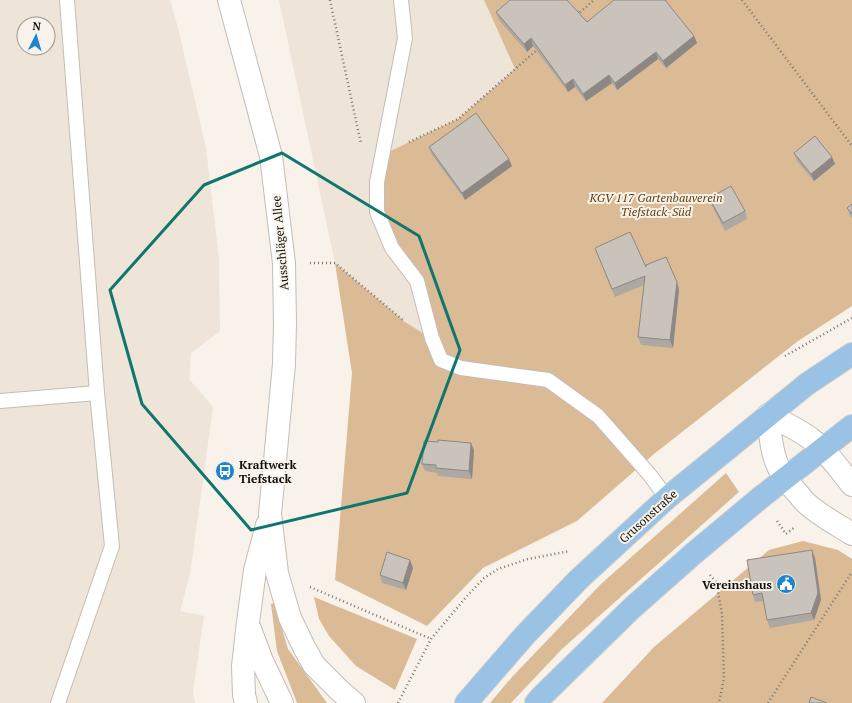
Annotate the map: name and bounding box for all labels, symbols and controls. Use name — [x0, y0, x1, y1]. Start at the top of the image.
north arrow — [16, 16, 56, 56]
text: N — [32, 19, 42, 33]
park label: KGV 117 Gartenbauverein Tiefstack-Süd — [588, 190, 723, 219]
street label: Ausschläger Allee — [268, 195, 292, 291]
place label: Kraftwerk Tiefstack — [239, 457, 296, 486]
bus stop icon: Kraftwerk Tiefstack — [214, 460, 236, 482]
street label: Grusonstraße — [616, 486, 680, 546]
public building icon: Vereinshaus — [775, 573, 797, 595]
place label: Vereinshaus — [702, 577, 773, 592]

